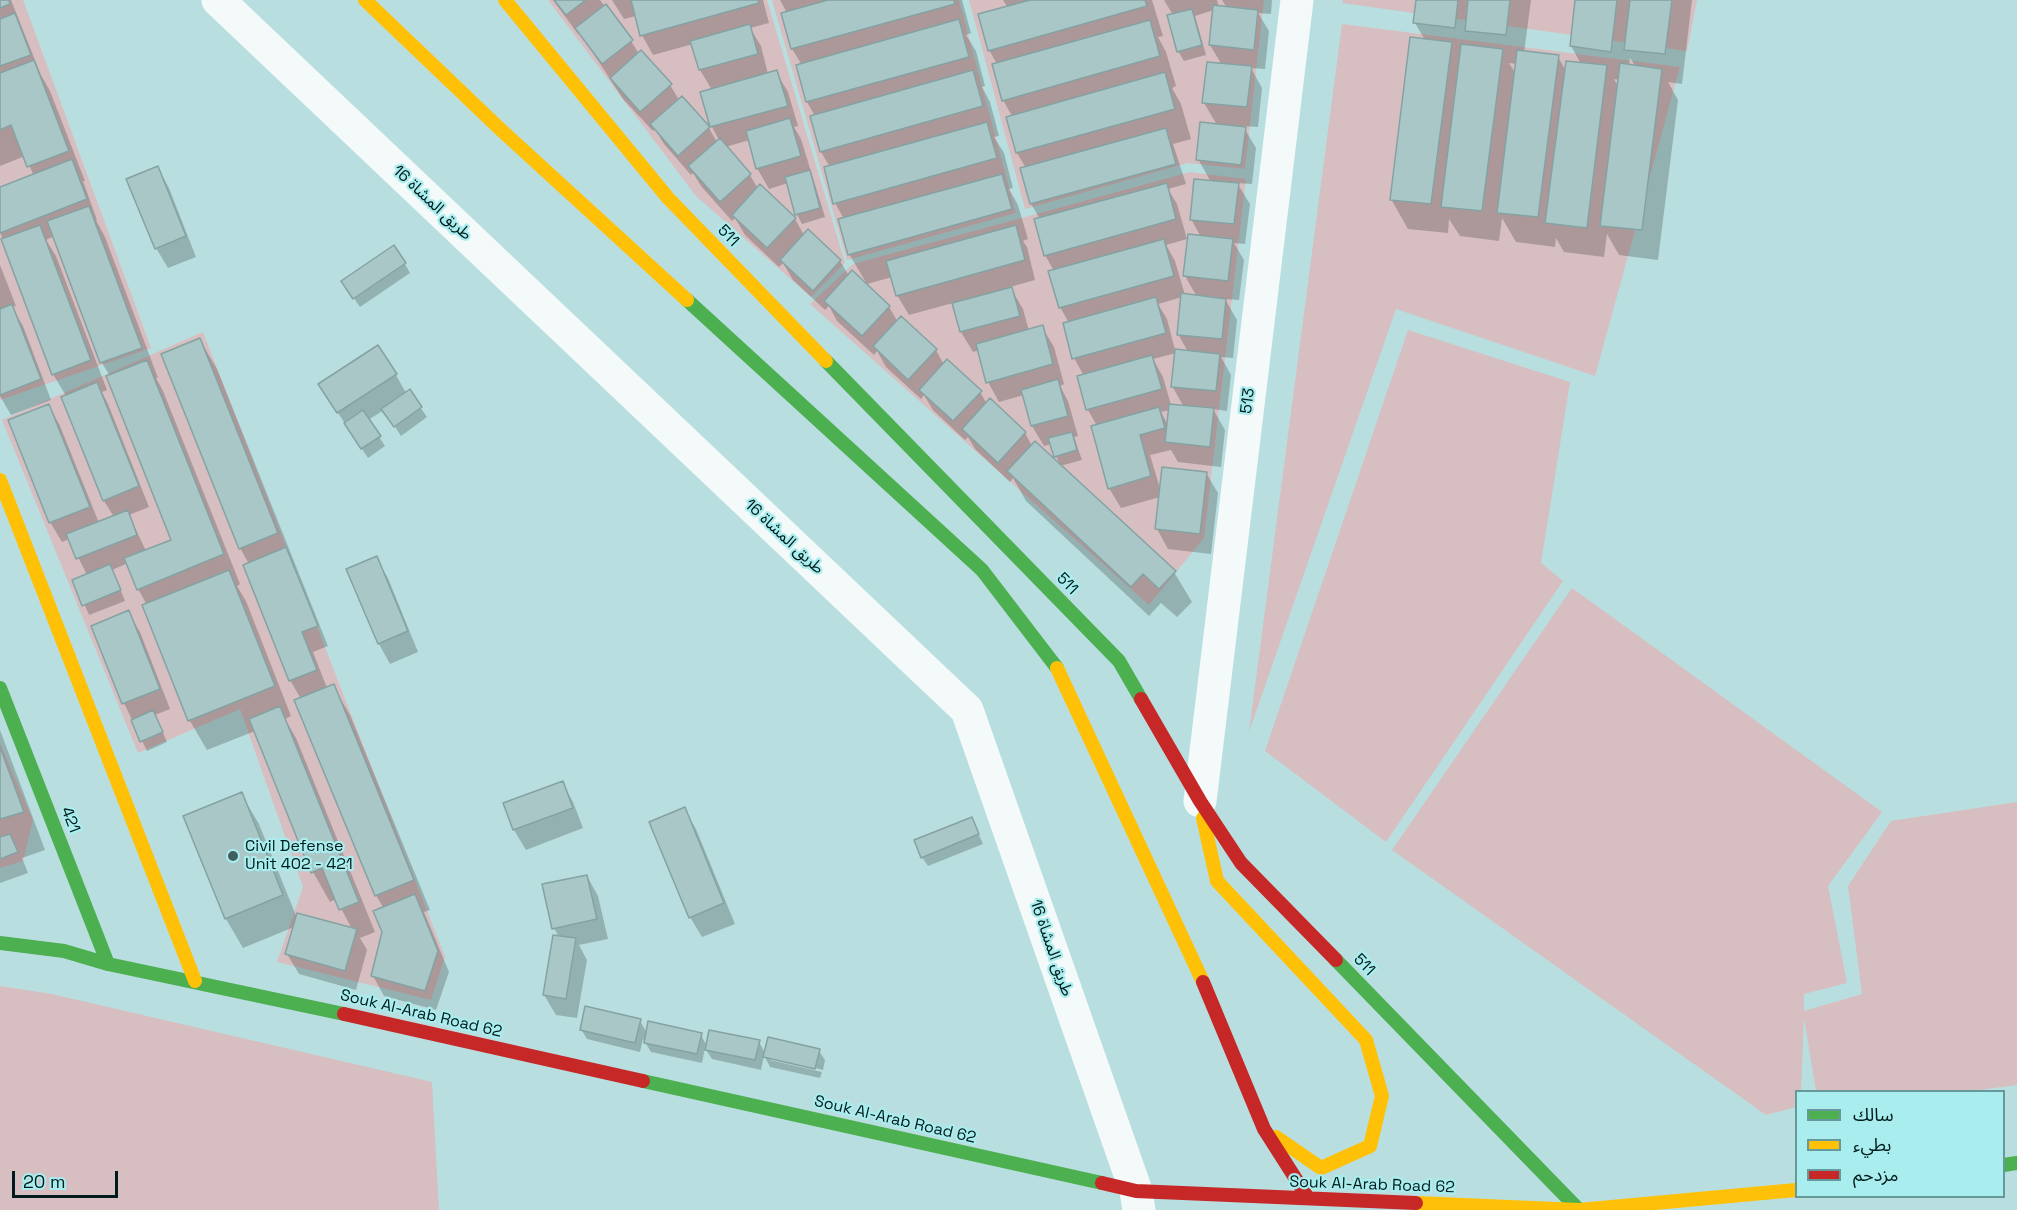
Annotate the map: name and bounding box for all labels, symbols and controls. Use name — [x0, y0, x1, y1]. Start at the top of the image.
street label: طريق المشاة 16 — [388, 162, 476, 244]
street label: 511 — [713, 221, 743, 251]
street label: 513 — [1237, 387, 1259, 415]
street label: طريق المشاة 16 — [740, 496, 828, 578]
street label: 511 — [1052, 569, 1082, 599]
street label: 421 — [56, 804, 84, 836]
place label: Civil Defense Unit 402 - 421 — [245, 837, 353, 875]
marker: Civil Defense Unit 402 - 421 — [226, 849, 240, 863]
street label: طريق المشاة 16 — [1025, 897, 1077, 999]
street label: 511 — [1349, 950, 1379, 980]
street label: Souk Al-Arab Road 62 — [338, 986, 504, 1042]
legend — [1795, 1090, 2005, 1198]
street label: Souk Al-Arab Road 62 — [812, 1092, 978, 1148]
text: سالك — [1853, 1103, 1894, 1126]
text: بطيء — [1853, 1133, 1891, 1156]
scale bar — [15, 1159, 122, 1197]
text: مزدحم — [1853, 1163, 1898, 1186]
text: 20 m — [23, 1170, 66, 1193]
street label: Souk Al-Arab Road 62 — [1289, 1173, 1455, 1197]

